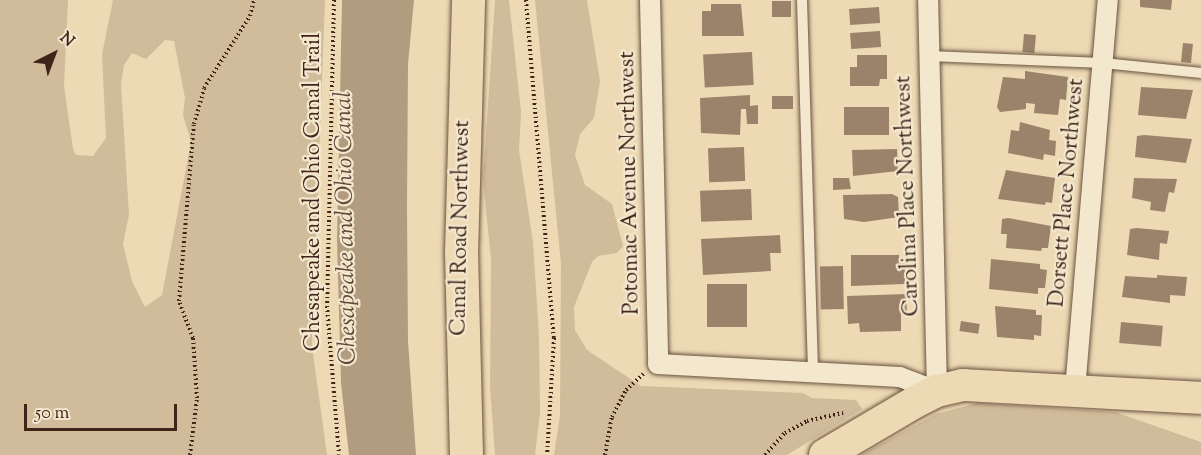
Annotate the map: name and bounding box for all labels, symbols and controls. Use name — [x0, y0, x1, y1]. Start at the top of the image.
north arrow — [24, 24, 84, 84]
text: N — [54, 27, 79, 53]
street label: Chesapeake and Ohio Canal Trail — [302, 33, 328, 351]
street label: Potomac Avenue Northwest — [616, 51, 646, 315]
street label: Carolina Place Northwest — [892, 75, 926, 317]
street label: Dorsett Place Northwest — [1045, 78, 1091, 308]
water label: Chesapeake and Ohio Canal — [330, 91, 364, 365]
street label: Canal Road Northwest — [447, 120, 477, 336]
scale bar — [27, 392, 180, 430]
text: 50 m — [35, 401, 69, 427]

